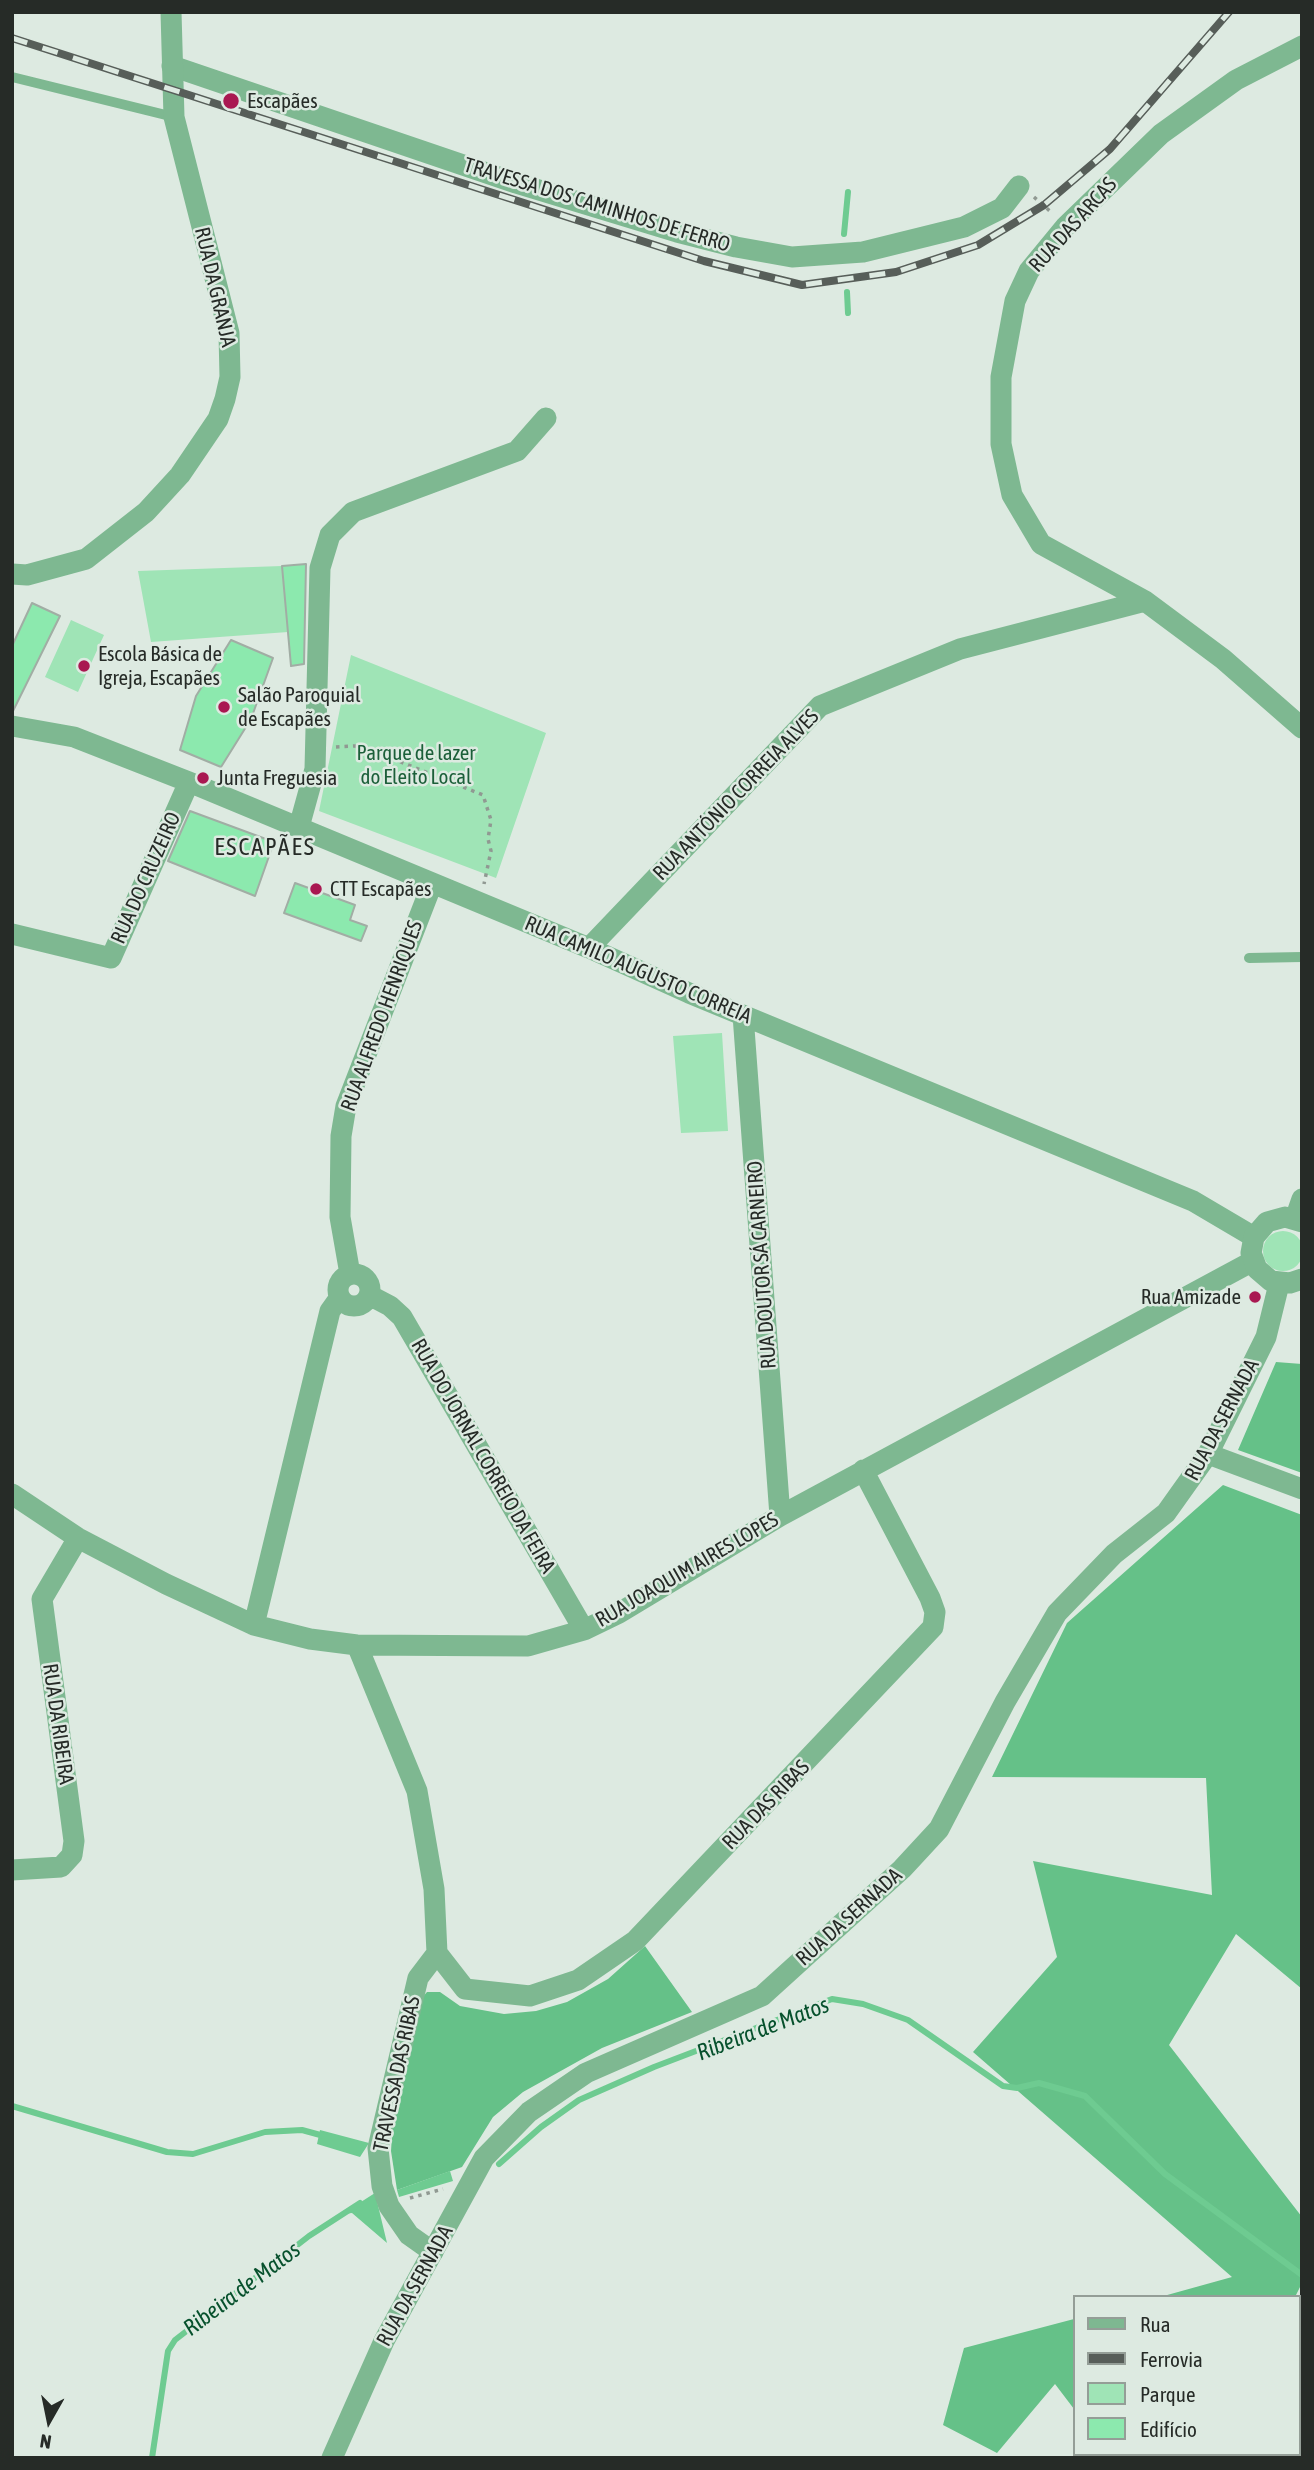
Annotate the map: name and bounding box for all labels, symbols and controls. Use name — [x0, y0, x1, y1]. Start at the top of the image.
place label: Escapães — [247, 88, 318, 114]
marker: Escapães — [221, 91, 241, 111]
street label: TRAVESSA DOS CAMINHOS DE FERRO — [461, 152, 733, 258]
street label: RUA DAS ARCAS — [1024, 172, 1122, 278]
street label: RUA DA GRANJA — [189, 225, 241, 349]
place label: Escola Básica de Igreja, Escapães — [98, 641, 222, 691]
marker: Escola Básica de Igreja, Escapães — [76, 658, 92, 674]
place label: Salão Paroquial de Escapães — [238, 682, 361, 732]
marker: Salão Paroquial de Escapães — [216, 699, 232, 715]
street label: RUA ANTÓNIO CORREIA ALVES — [648, 704, 824, 886]
park label: Parque de lazer do Eleito Local — [356, 740, 476, 790]
place label: Junta Freguesia — [217, 765, 337, 791]
marker: Junta Freguesia — [195, 770, 211, 786]
street label: RUA DO CRUZEIRO — [106, 808, 186, 948]
district label: ESCAPÃES — [215, 833, 315, 861]
place label: CTT Escapães — [330, 876, 431, 902]
marker: CTT Escapães — [308, 881, 324, 897]
street label: RUA CAMILO AUGUSTO CORREIA — [521, 911, 755, 1029]
street label: RUA ALFREDO HENRIQUES — [336, 917, 428, 1115]
street label: RUA DOUTOR SÁ CARNEIRO — [742, 1160, 782, 1370]
place label: Rua Amizade — [1141, 1284, 1241, 1310]
marker: Rua Amizade — [1247, 1289, 1263, 1305]
street label: RUA DO JORNAL CORREIO DA FEIRA — [406, 1334, 560, 1578]
street label: RUA DA SERNADA — [1179, 1355, 1265, 1485]
street label: RUA JOAQUIM AIRES LOPES — [591, 1507, 783, 1633]
street label: RUA DA RIBEIRA — [37, 1662, 79, 1786]
street label: RUA DAS RIBAS — [717, 1755, 815, 1855]
street label: RUA DA SERNADA — [791, 1863, 907, 1971]
water label: Ribeira de Matos — [693, 1991, 833, 2067]
street label: TRAVESSA DAS RIBAS — [368, 1994, 426, 2154]
street label: RUA DA SERNADA — [372, 2221, 458, 2351]
water label: Ribeira de Matos — [178, 2236, 306, 2342]
legend — [1072, 2295, 1300, 2456]
text: Rua — [1140, 2312, 1170, 2336]
text: Ferrovia — [1140, 2347, 1203, 2371]
text: Parque — [1140, 2382, 1195, 2406]
north arrow — [14, 2386, 84, 2456]
text: Edifício — [1140, 2417, 1197, 2441]
text: N — [38, 2430, 53, 2453]

